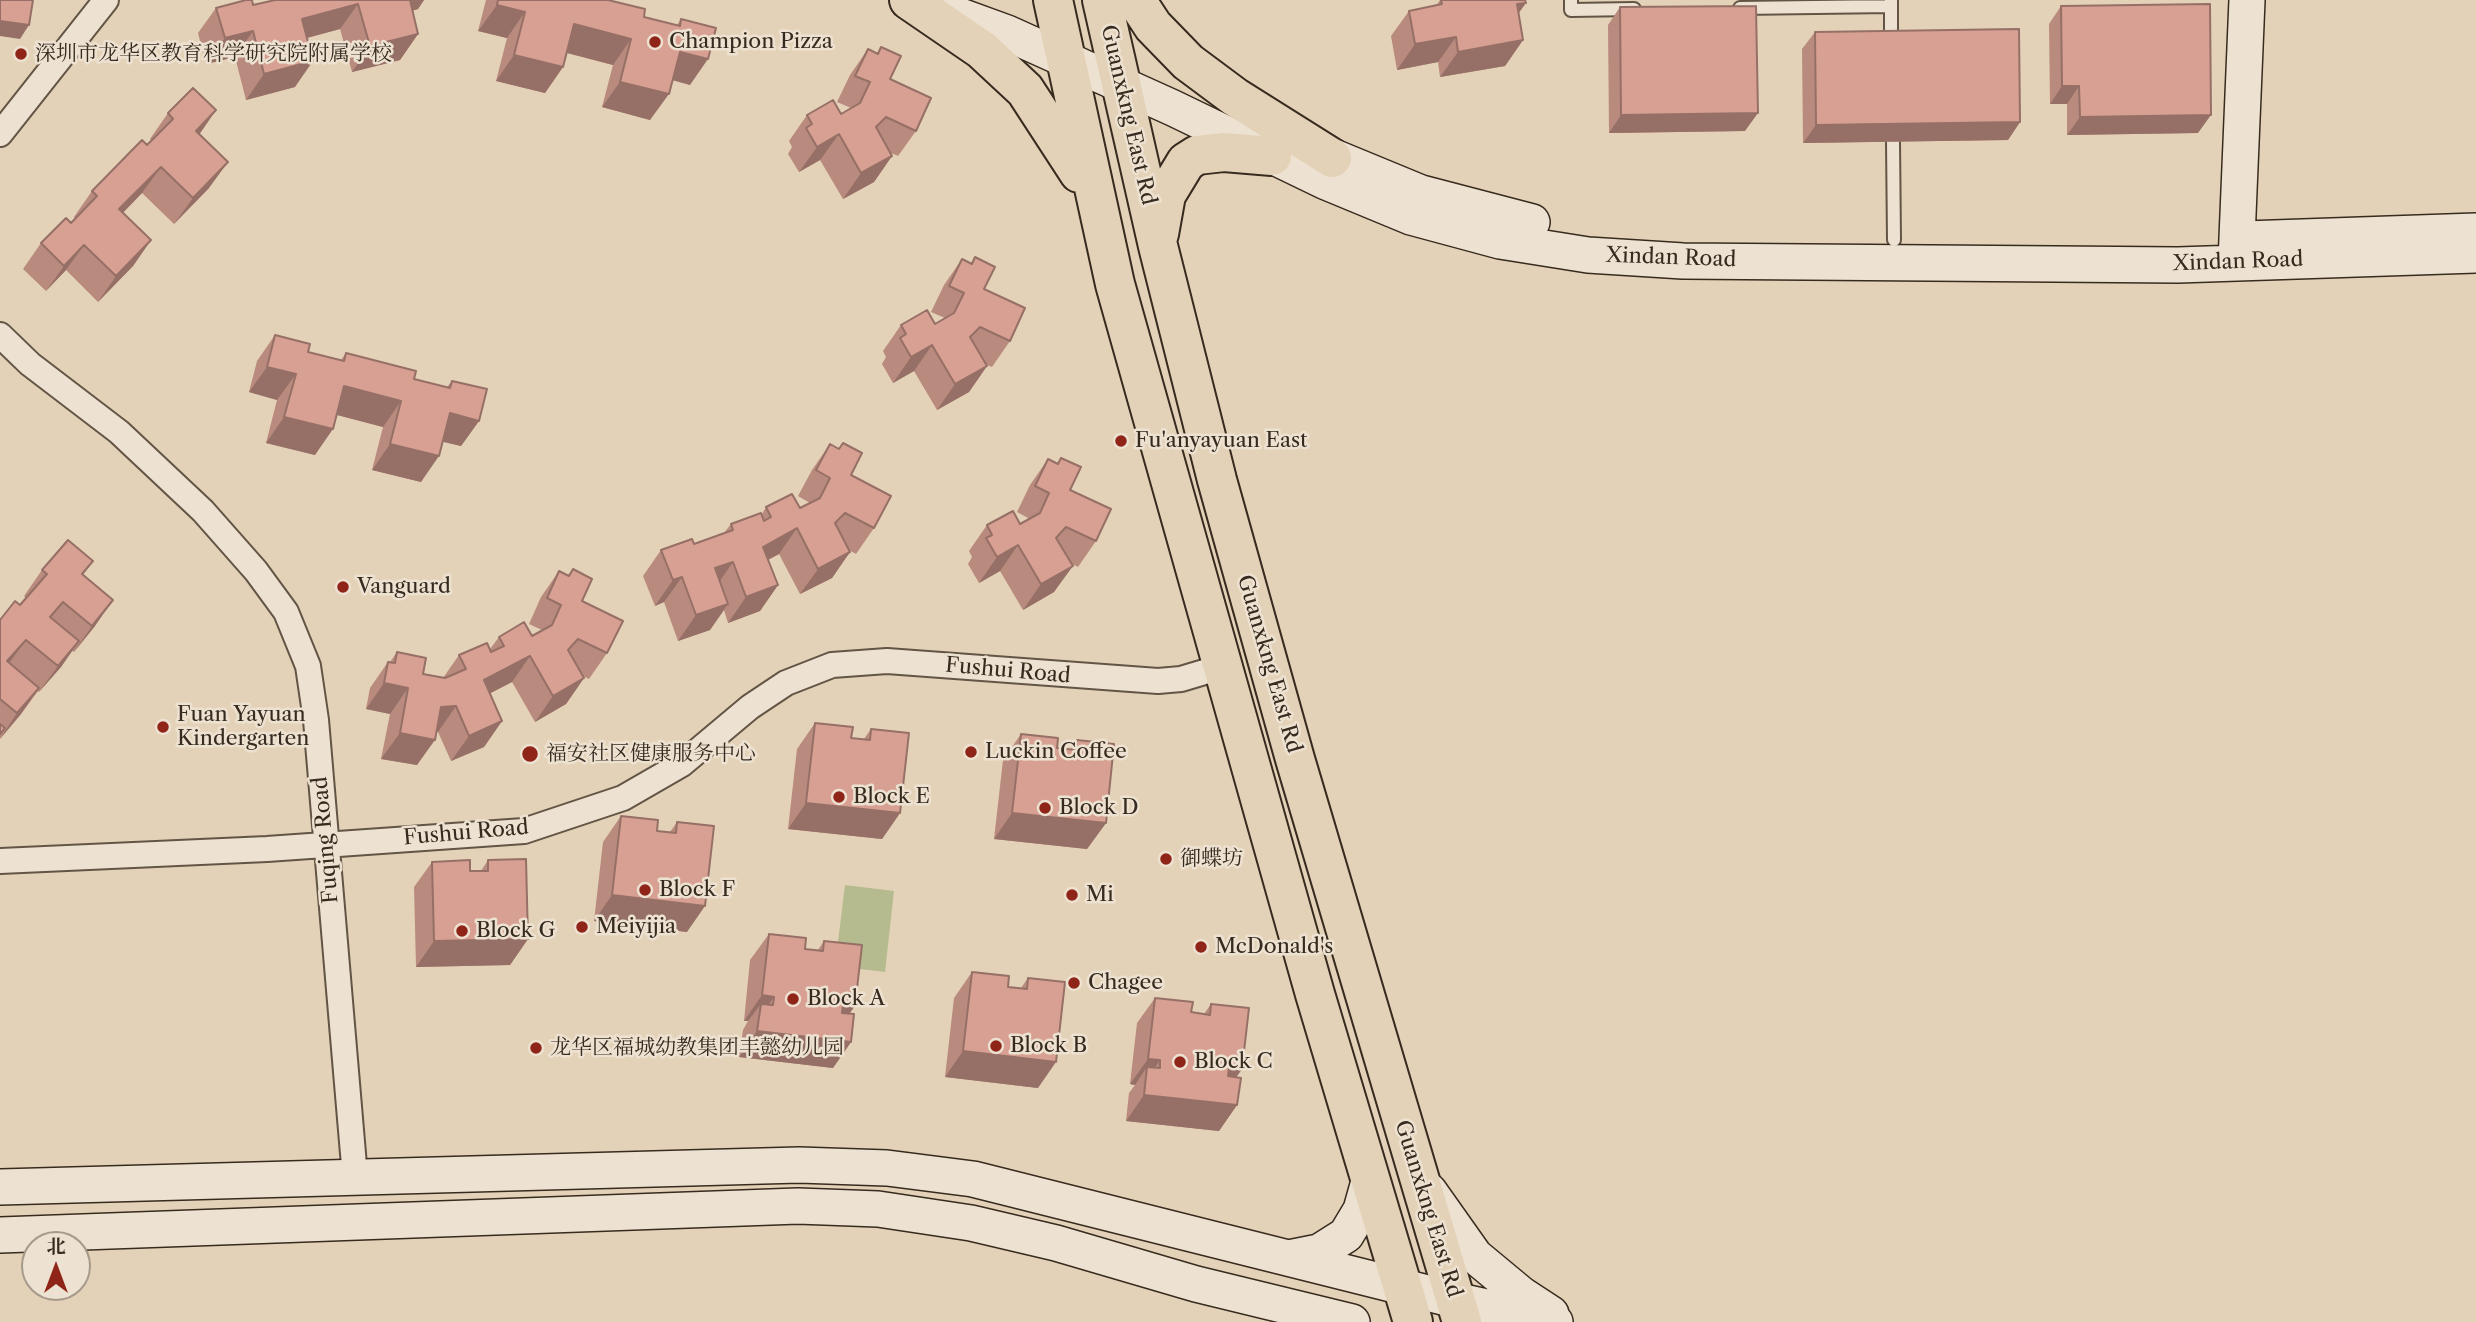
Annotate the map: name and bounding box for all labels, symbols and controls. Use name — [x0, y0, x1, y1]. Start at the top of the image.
street label: Guanxkng East Rd — [1095, 23, 1161, 207]
place label: Champion Pizza — [669, 29, 833, 55]
marker: Champion Pizza — [647, 34, 663, 50]
place label: 深圳市龙华区教育科学研究院附属学校 — [35, 41, 392, 67]
marker: 深圳市龙华区教育科学研究院附属学校 — [13, 46, 29, 62]
street label: Xindan Road — [1605, 243, 1737, 273]
street label: Xindan Road — [2172, 247, 2304, 277]
place label: Fu'anyayuan East — [1135, 428, 1307, 454]
marker: Fu'anyayuan East — [1113, 433, 1129, 449]
street label: Guanxkng East Rd — [1232, 572, 1306, 756]
place label: Vanguard — [357, 574, 451, 600]
marker: Vanguard — [335, 579, 351, 595]
street label: Fushui Road — [944, 653, 1072, 689]
place label: Fuan Yayuan Kindergarten — [177, 702, 309, 752]
marker: Fuan Yayuan Kindergarten — [155, 719, 171, 735]
place label: Luckin Coffee — [985, 739, 1127, 765]
place label: 福安社区健康服务中心 — [546, 741, 756, 767]
marker: 福安社区健康服务中心 — [520, 744, 540, 764]
marker: Luckin Coffee — [963, 744, 979, 760]
street label: Fuqing Road — [308, 775, 344, 905]
place label: Block E — [853, 784, 930, 810]
marker: Block E — [831, 789, 847, 805]
place label: Block D — [1059, 795, 1138, 821]
marker: Block D — [1037, 800, 1053, 816]
street label: Fushui Road — [402, 815, 530, 851]
place label: 御蝶坊 — [1180, 846, 1243, 872]
marker: 御蝶坊 — [1158, 851, 1174, 867]
place label: Block F — [659, 877, 735, 903]
marker: Block F — [637, 882, 653, 898]
place label: Mi — [1086, 882, 1114, 908]
marker: Mi — [1064, 887, 1080, 903]
place label: Meiyijia — [596, 914, 676, 940]
place label: Block G — [476, 918, 555, 944]
marker: Meiyijia — [574, 919, 590, 935]
marker: Block G — [454, 923, 470, 939]
place label: McDonald's — [1215, 934, 1333, 960]
marker: McDonald's — [1193, 939, 1209, 955]
place label: Chagee — [1088, 970, 1163, 996]
marker: Chagee — [1066, 975, 1082, 991]
place label: Block A — [807, 986, 885, 1012]
marker: Block A — [785, 991, 801, 1007]
place label: Block B — [1010, 1033, 1087, 1059]
place label: 龙华区福城幼教集团丰懿幼儿园 — [550, 1035, 844, 1061]
marker: Block B — [988, 1038, 1004, 1054]
marker: 龙华区福城幼教集团丰懿幼儿园 — [528, 1040, 544, 1056]
place label: Block C — [1194, 1049, 1273, 1075]
marker: Block C — [1172, 1054, 1188, 1070]
street label: Guanxkng East Rd — [1389, 1117, 1467, 1301]
north arrow — [21, 1231, 91, 1301]
text: 北 — [46, 1235, 66, 1258]

